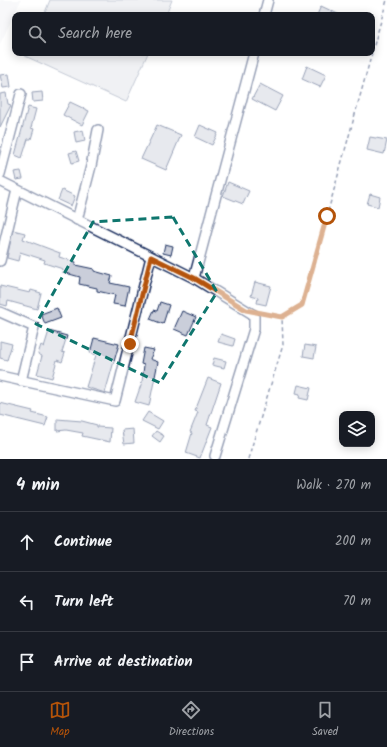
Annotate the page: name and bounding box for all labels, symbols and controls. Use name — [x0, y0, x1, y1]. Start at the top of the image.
search box — [12, 12, 375, 56]
text: Search here — [58, 22, 132, 46]
icon: search — [26, 23, 48, 45]
route start — [318, 207, 336, 225]
route end — [121, 335, 139, 353]
map controls — [339, 411, 375, 447]
button: layers — [339, 411, 375, 447]
text: 4 min — [16, 472, 60, 499]
text: Walk · 270 m — [296, 475, 371, 496]
text: Continue — [54, 530, 112, 554]
icon: ahead — [16, 531, 38, 553]
text: 200 m — [335, 531, 371, 552]
text: Turn left — [54, 590, 114, 614]
icon: left — [16, 591, 38, 613]
text: 70 m — [343, 591, 371, 612]
text: Arrive at destination — [54, 650, 193, 674]
icon: arrive — [16, 651, 38, 673]
tab: Map — [49, 699, 71, 741]
tab: Directions — [169, 699, 214, 741]
tab: Saved — [312, 699, 338, 741]

